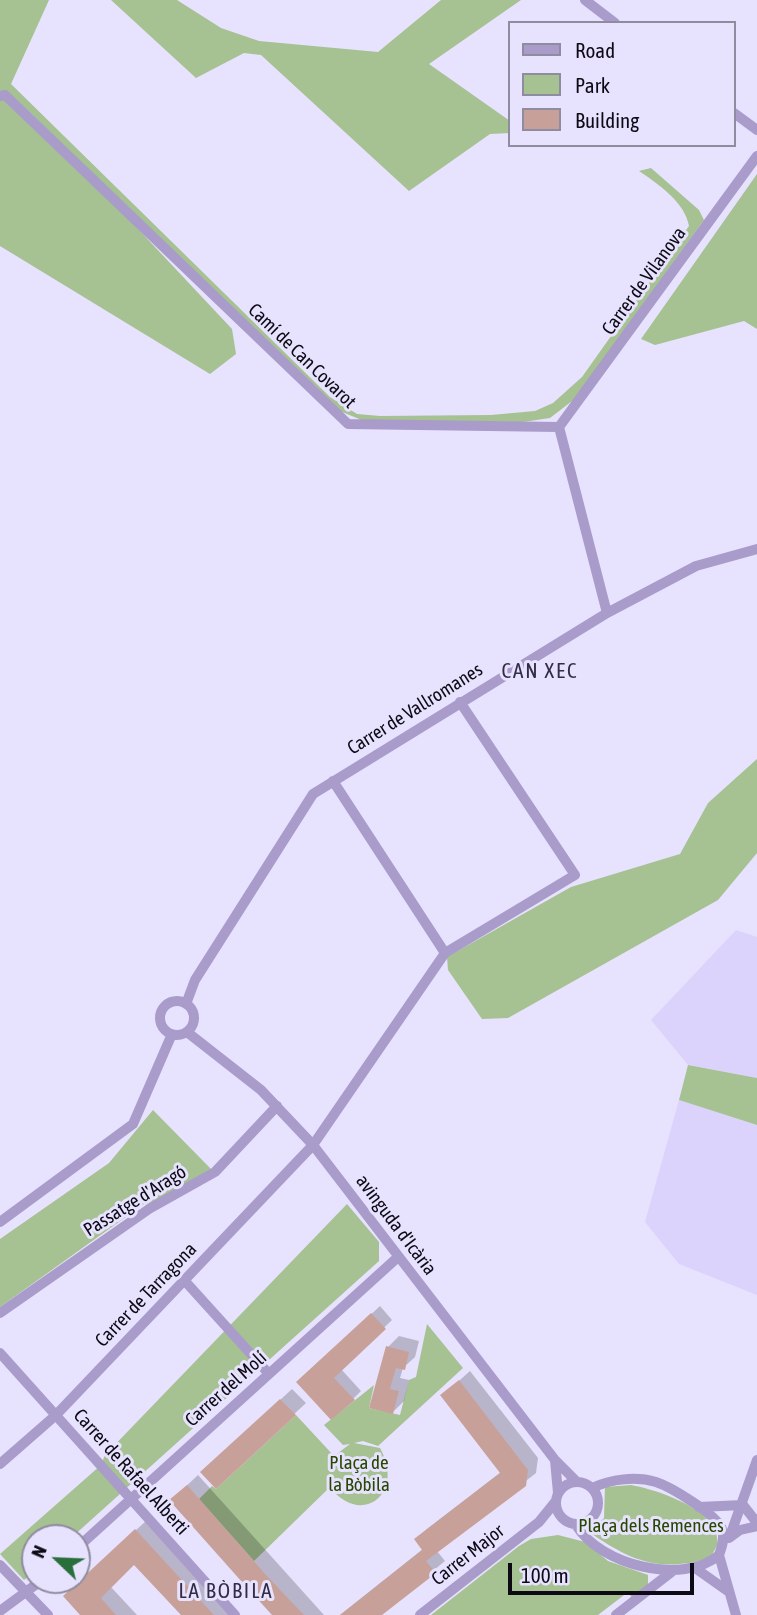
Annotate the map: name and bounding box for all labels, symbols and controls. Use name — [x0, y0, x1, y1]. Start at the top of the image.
legend — [508, 21, 736, 147]
text: Road — [575, 38, 615, 62]
text: Park — [575, 73, 610, 97]
text: Building — [575, 108, 639, 132]
street label: Carrer de Vilanova — [597, 223, 691, 339]
street label: Camí de Can Covarot — [243, 299, 361, 413]
street label: Carrer de Vallromanes — [343, 658, 487, 760]
district label: CAN XEC — [502, 658, 578, 684]
street label: Passatge d'Aragó — [79, 1160, 191, 1242]
street label: avinguda d'Icària — [351, 1170, 441, 1280]
street label: Carrer de Tarragona — [91, 1238, 201, 1352]
street label: Carrer del Molí — [181, 1346, 271, 1432]
street label: Carrer de Rafael Alberti — [68, 1404, 194, 1540]
park label: Plaça de la Bòbila — [328, 1452, 390, 1496]
park label: Plaça dels Remences — [578, 1515, 724, 1537]
street label: Carrer Major — [427, 1520, 509, 1590]
north arrow — [21, 1524, 91, 1594]
text: N — [26, 1542, 51, 1561]
scale bar — [512, 1548, 698, 1592]
text: 100 m — [521, 1563, 569, 1587]
district label: LA BÒBILA — [180, 1578, 272, 1604]

